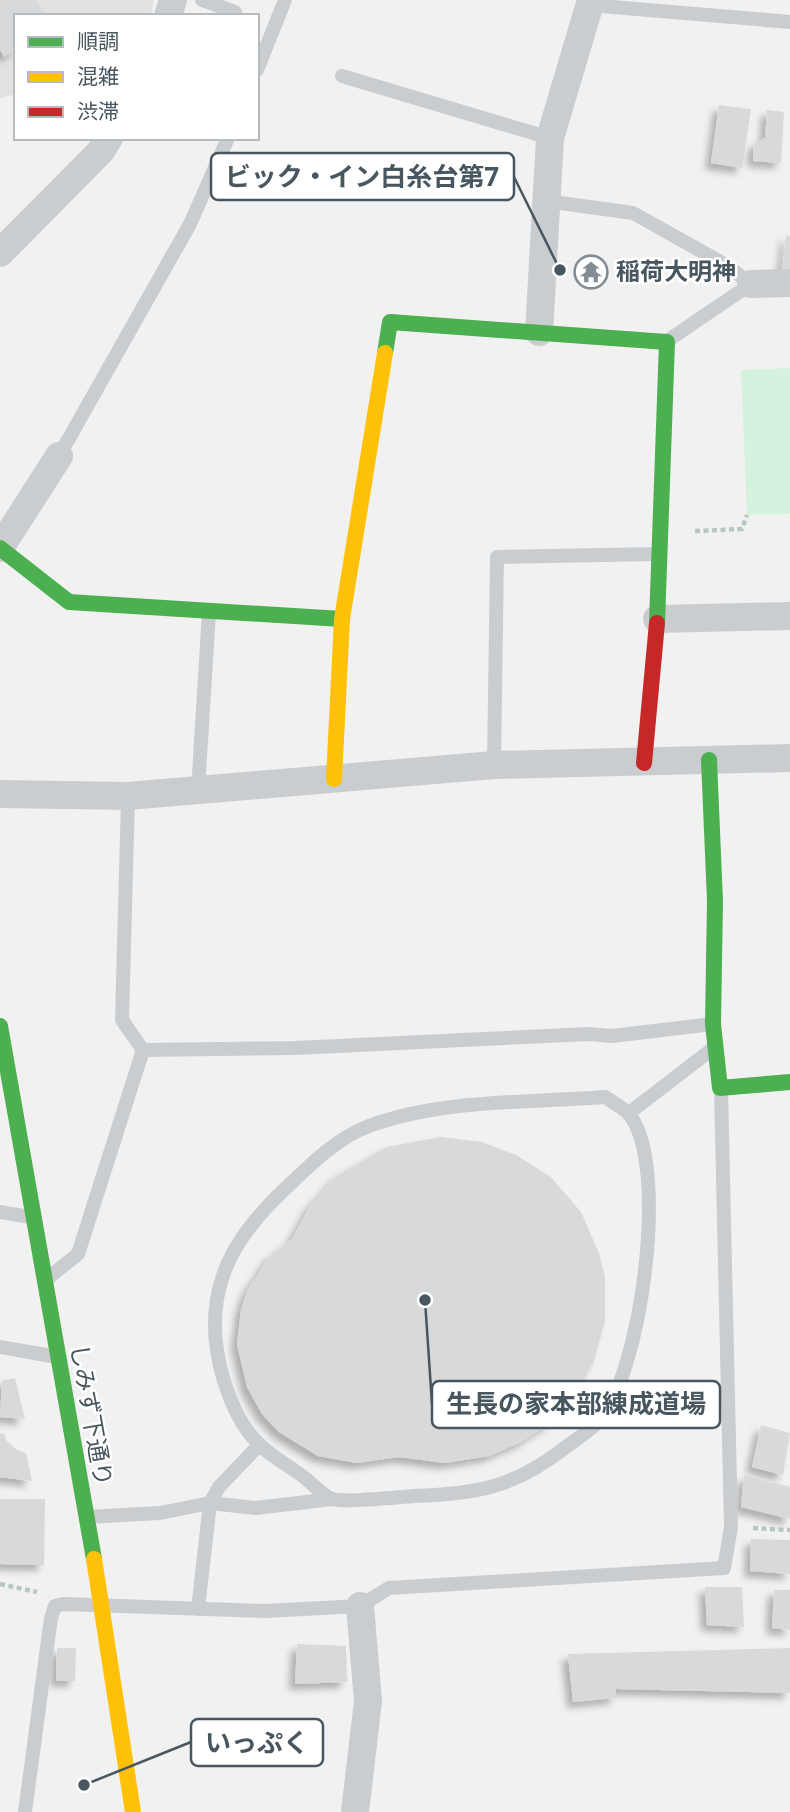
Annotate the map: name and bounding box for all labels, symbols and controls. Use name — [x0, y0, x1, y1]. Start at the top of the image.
legend — [14, 14, 259, 140]
text: 順調 — [77, 27, 119, 55]
text: 混雑 — [77, 62, 119, 90]
text: 渋滞 — [77, 97, 119, 125]
callout: ビック・イン白糸台第7 — [211, 153, 514, 200]
text: ビック・イン白糸台第7 — [225, 158, 499, 194]
temple icon: 稲荷大明神 — [572, 253, 610, 291]
place label: 稲荷大明神 — [616, 254, 736, 287]
street label: しみず下通り — [64, 1341, 121, 1489]
callout: 生長の家本部練成道場 — [432, 1381, 720, 1428]
text: 生長の家本部練成道場 — [446, 1385, 706, 1421]
callout: いっぷく — [191, 1719, 323, 1766]
text: いっぷく — [205, 1724, 309, 1760]

